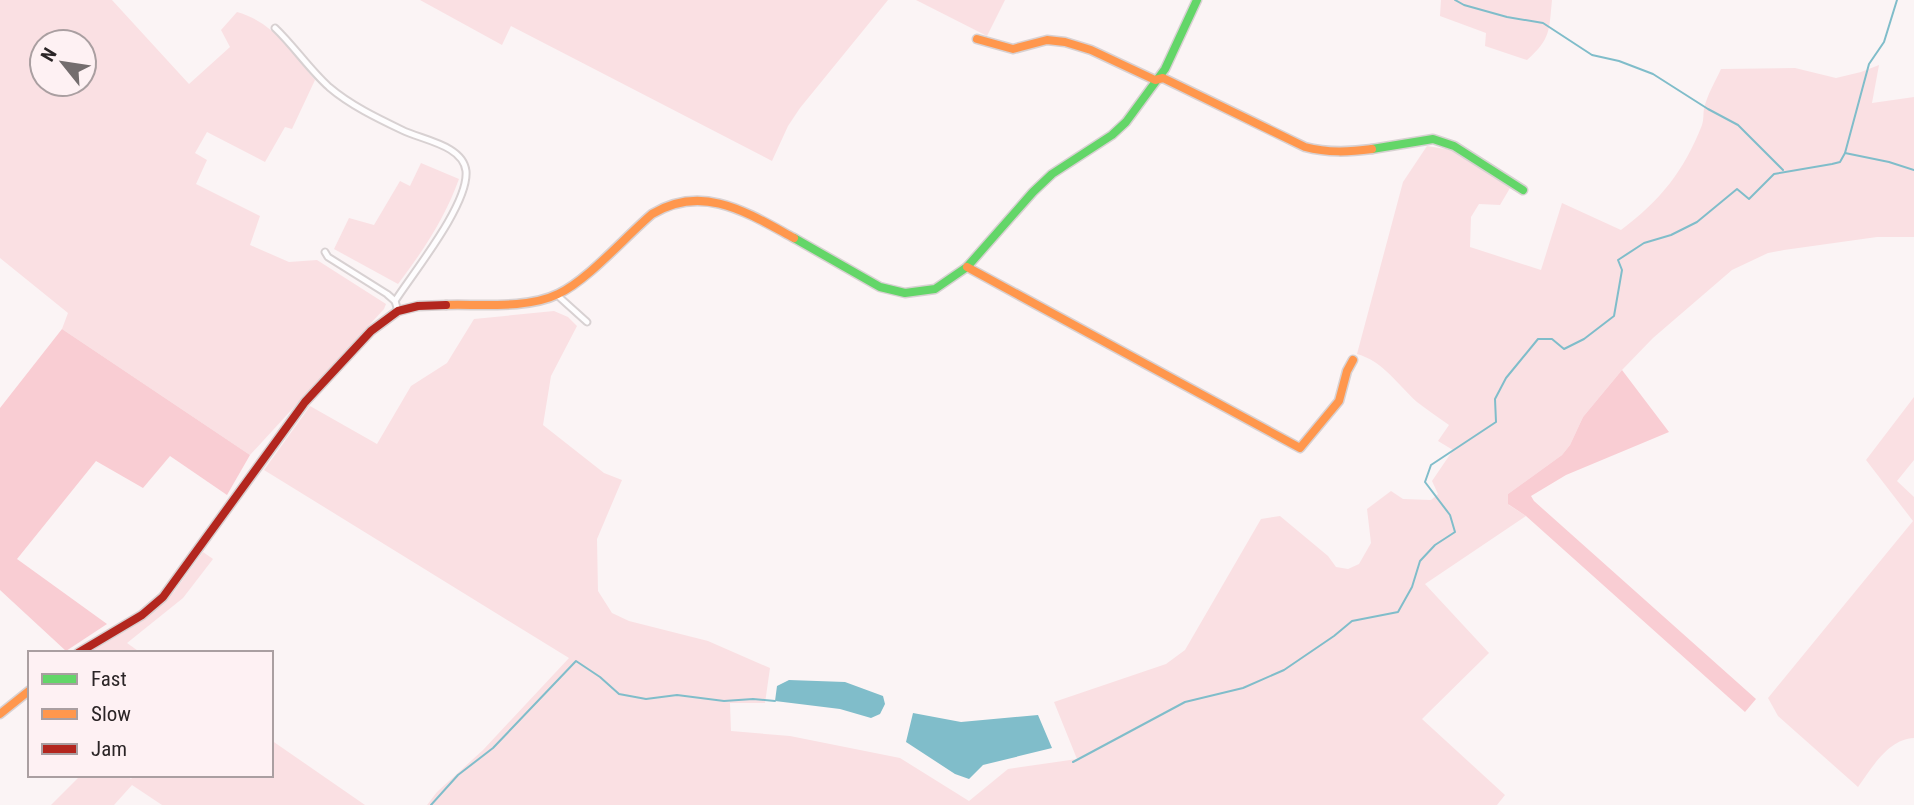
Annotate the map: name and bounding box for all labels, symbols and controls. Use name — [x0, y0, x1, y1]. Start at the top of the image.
north arrow — [28, 28, 98, 98]
text: N — [36, 44, 62, 66]
legend — [28, 651, 273, 777]
text: Fast — [91, 667, 127, 691]
text: Slow — [91, 702, 131, 726]
text: Jam — [91, 737, 127, 761]

